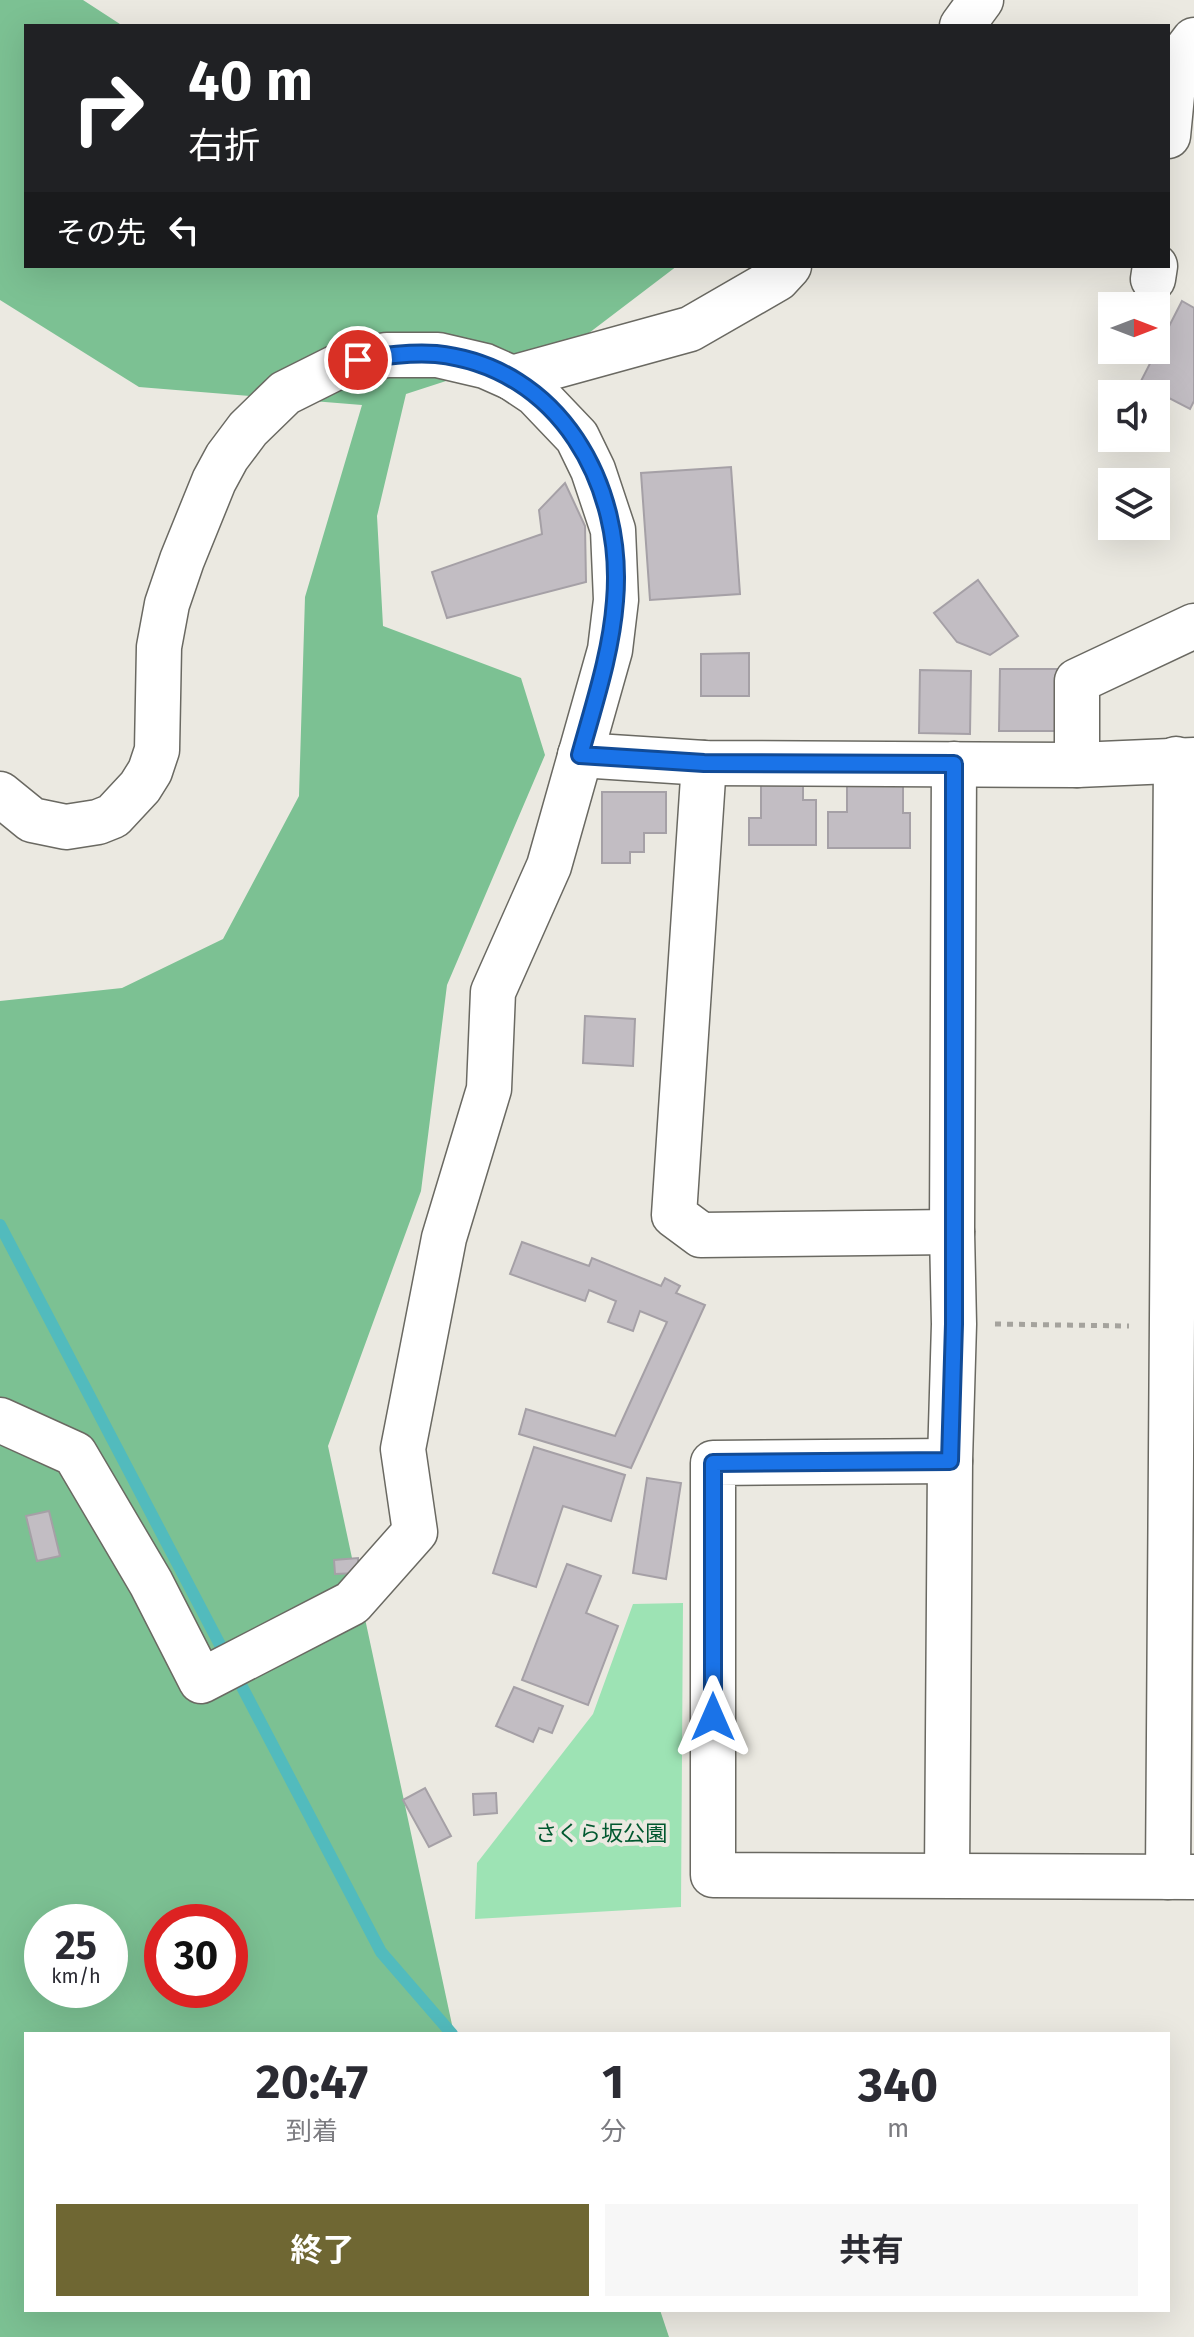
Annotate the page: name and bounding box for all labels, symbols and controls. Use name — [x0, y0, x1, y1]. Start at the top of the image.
text: 40 m — [188, 48, 313, 115]
icon: right — [56, 56, 160, 160]
text: 右折 — [188, 124, 260, 168]
icon: left — [162, 208, 206, 252]
text: その先 — [56, 215, 146, 251]
north arrow — [1098, 292, 1170, 364]
map controls — [1098, 292, 1170, 540]
pin — [324, 326, 392, 394]
icon: arrive — [336, 338, 380, 382]
button: sound — [1098, 380, 1170, 452]
button: layers — [1098, 468, 1170, 540]
position arrow — [671, 1675, 755, 1759]
park label: さくら坂公園 — [535, 1820, 667, 1847]
speed limit sign: 30 — [144, 1904, 248, 2008]
text: 25 — [55, 1922, 97, 1970]
text: km/h — [51, 1964, 101, 1988]
text: 20:47 — [256, 2053, 368, 2111]
text: 1 — [602, 2053, 624, 2111]
text: 340 — [858, 2056, 938, 2114]
text: m — [887, 2113, 909, 2144]
text: 到着 — [286, 2116, 338, 2147]
text: 分 — [600, 2116, 626, 2147]
button: 終了 — [56, 2204, 589, 2296]
button: 共有 — [605, 2204, 1138, 2296]

